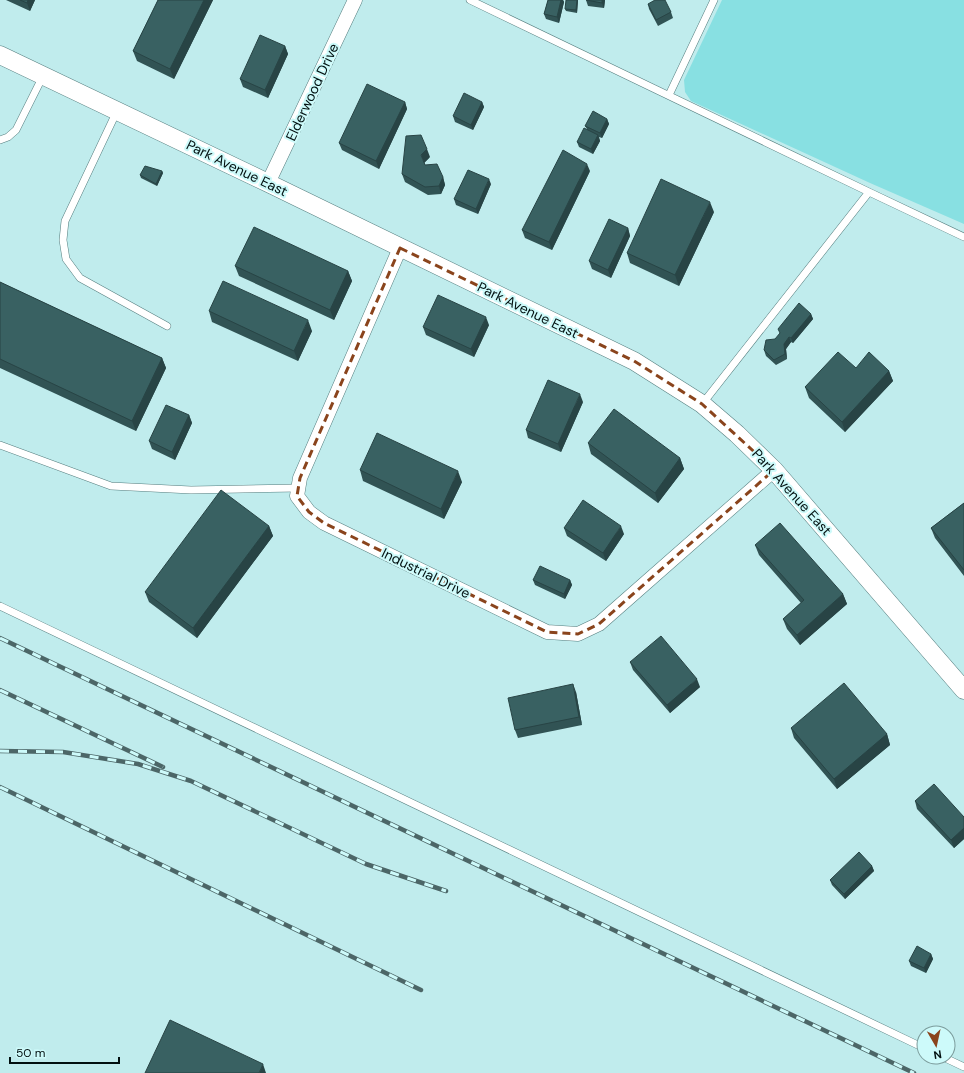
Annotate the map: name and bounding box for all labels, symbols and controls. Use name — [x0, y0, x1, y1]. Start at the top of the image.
street label: Elderwood Drive — [282, 40, 342, 144]
street label: Park Avenue East — [183, 136, 291, 200]
street label: Park Avenue East — [474, 278, 582, 342]
street label: Park Avenue East — [748, 445, 836, 539]
street label: Industrial Drive — [379, 544, 473, 602]
north arrow — [916, 1025, 956, 1065]
scale bar — [10, 1039, 119, 1065]
text: 50 m — [16, 1045, 45, 1061]
text: N — [933, 1047, 943, 1062]

